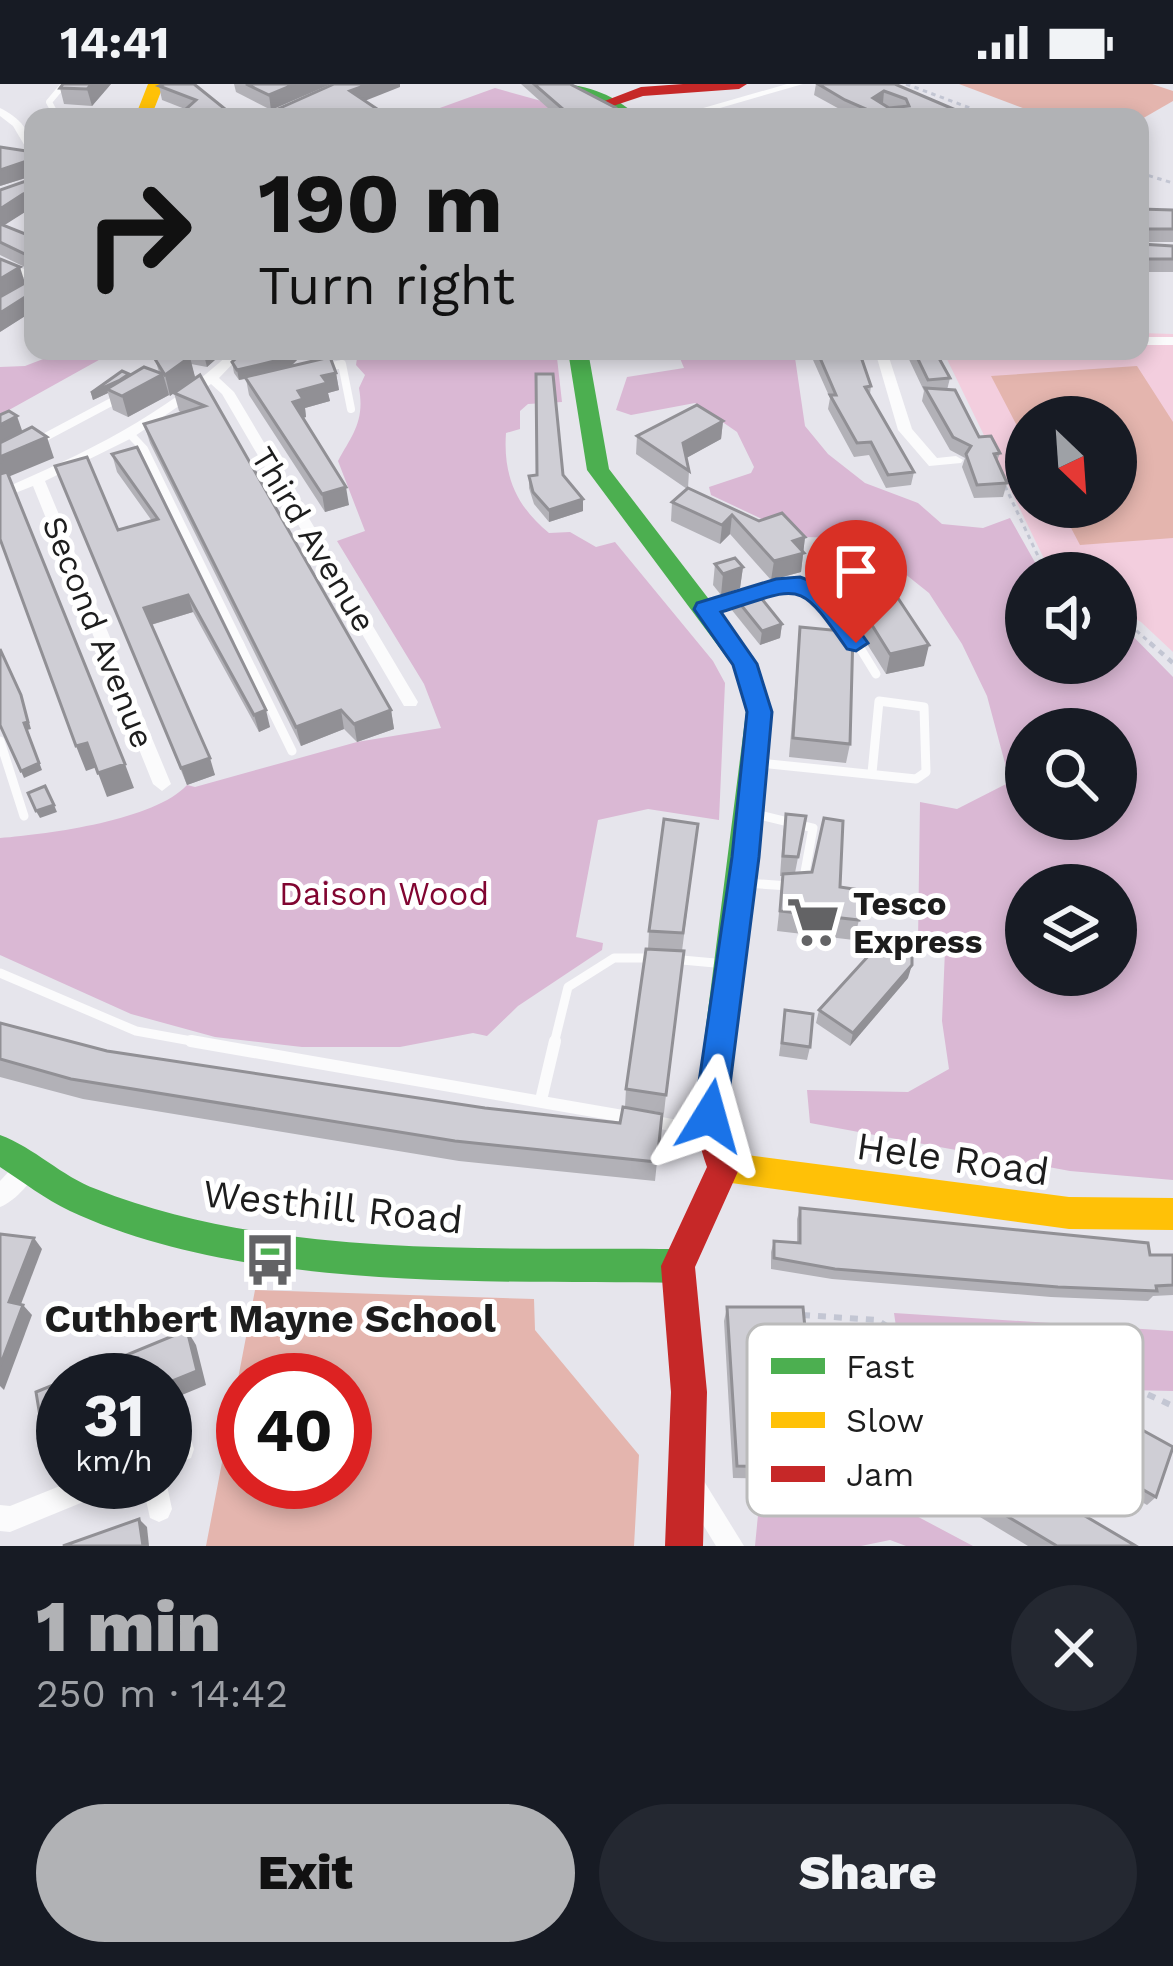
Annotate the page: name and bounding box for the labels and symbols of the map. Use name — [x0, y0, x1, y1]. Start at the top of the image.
north arrow — [1005, 396, 1137, 528]
street label: Third Avenue — [243, 440, 384, 639]
street label: Second Avenue — [34, 511, 163, 754]
pin — [805, 520, 907, 643]
park label: Daison Wood — [279, 874, 489, 913]
place label: Tesco Express — [853, 884, 982, 961]
supermarket icon: Tesco Express — [784, 893, 842, 951]
position arrow — [647, 1053, 773, 1179]
street label: Hele Road — [854, 1123, 1052, 1194]
street label: Westhill Road — [201, 1170, 465, 1243]
bus stop icon: Cuthbert Mayne School — [241, 1231, 299, 1289]
place label: Cuthbert Mayne School — [44, 1296, 496, 1341]
legend — [747, 1324, 1143, 1516]
text: Fast — [846, 1347, 915, 1386]
speed limit sign: 40 — [216, 1353, 372, 1509]
text: Slow — [846, 1401, 924, 1440]
text: Jam — [846, 1455, 914, 1494]

